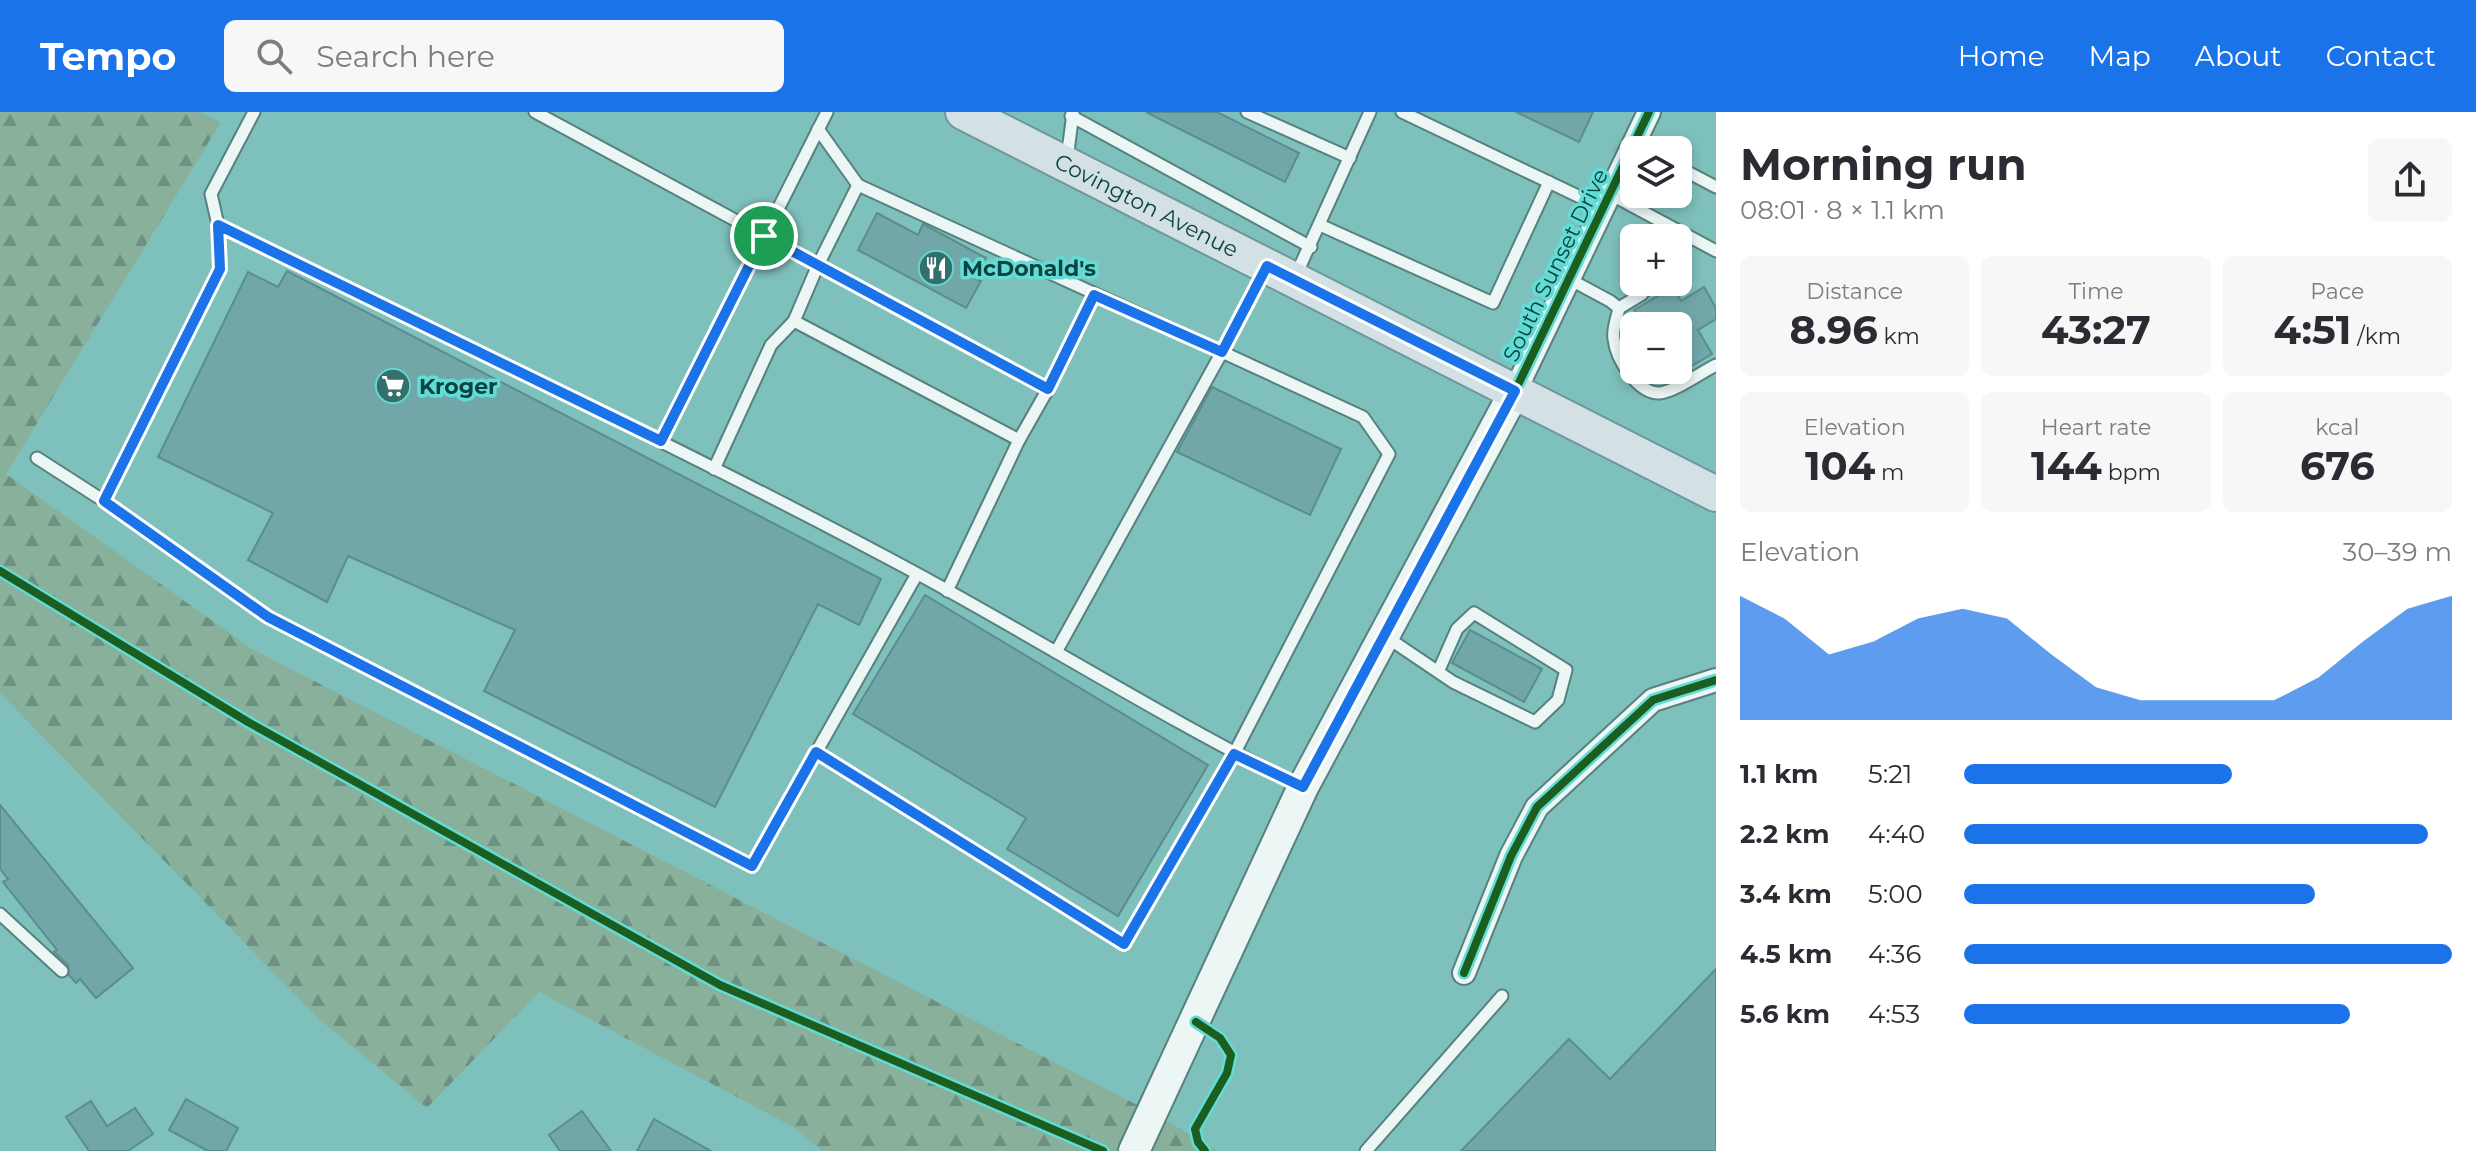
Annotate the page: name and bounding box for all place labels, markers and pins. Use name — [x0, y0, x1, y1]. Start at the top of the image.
pin — [730, 202, 798, 270]
restaurant icon: McDonald's — [917, 249, 955, 287]
place label: McDonald's — [962, 255, 1096, 282]
supermarket icon: Kroger — [374, 367, 412, 405]
place label: Kroger — [419, 373, 498, 400]

